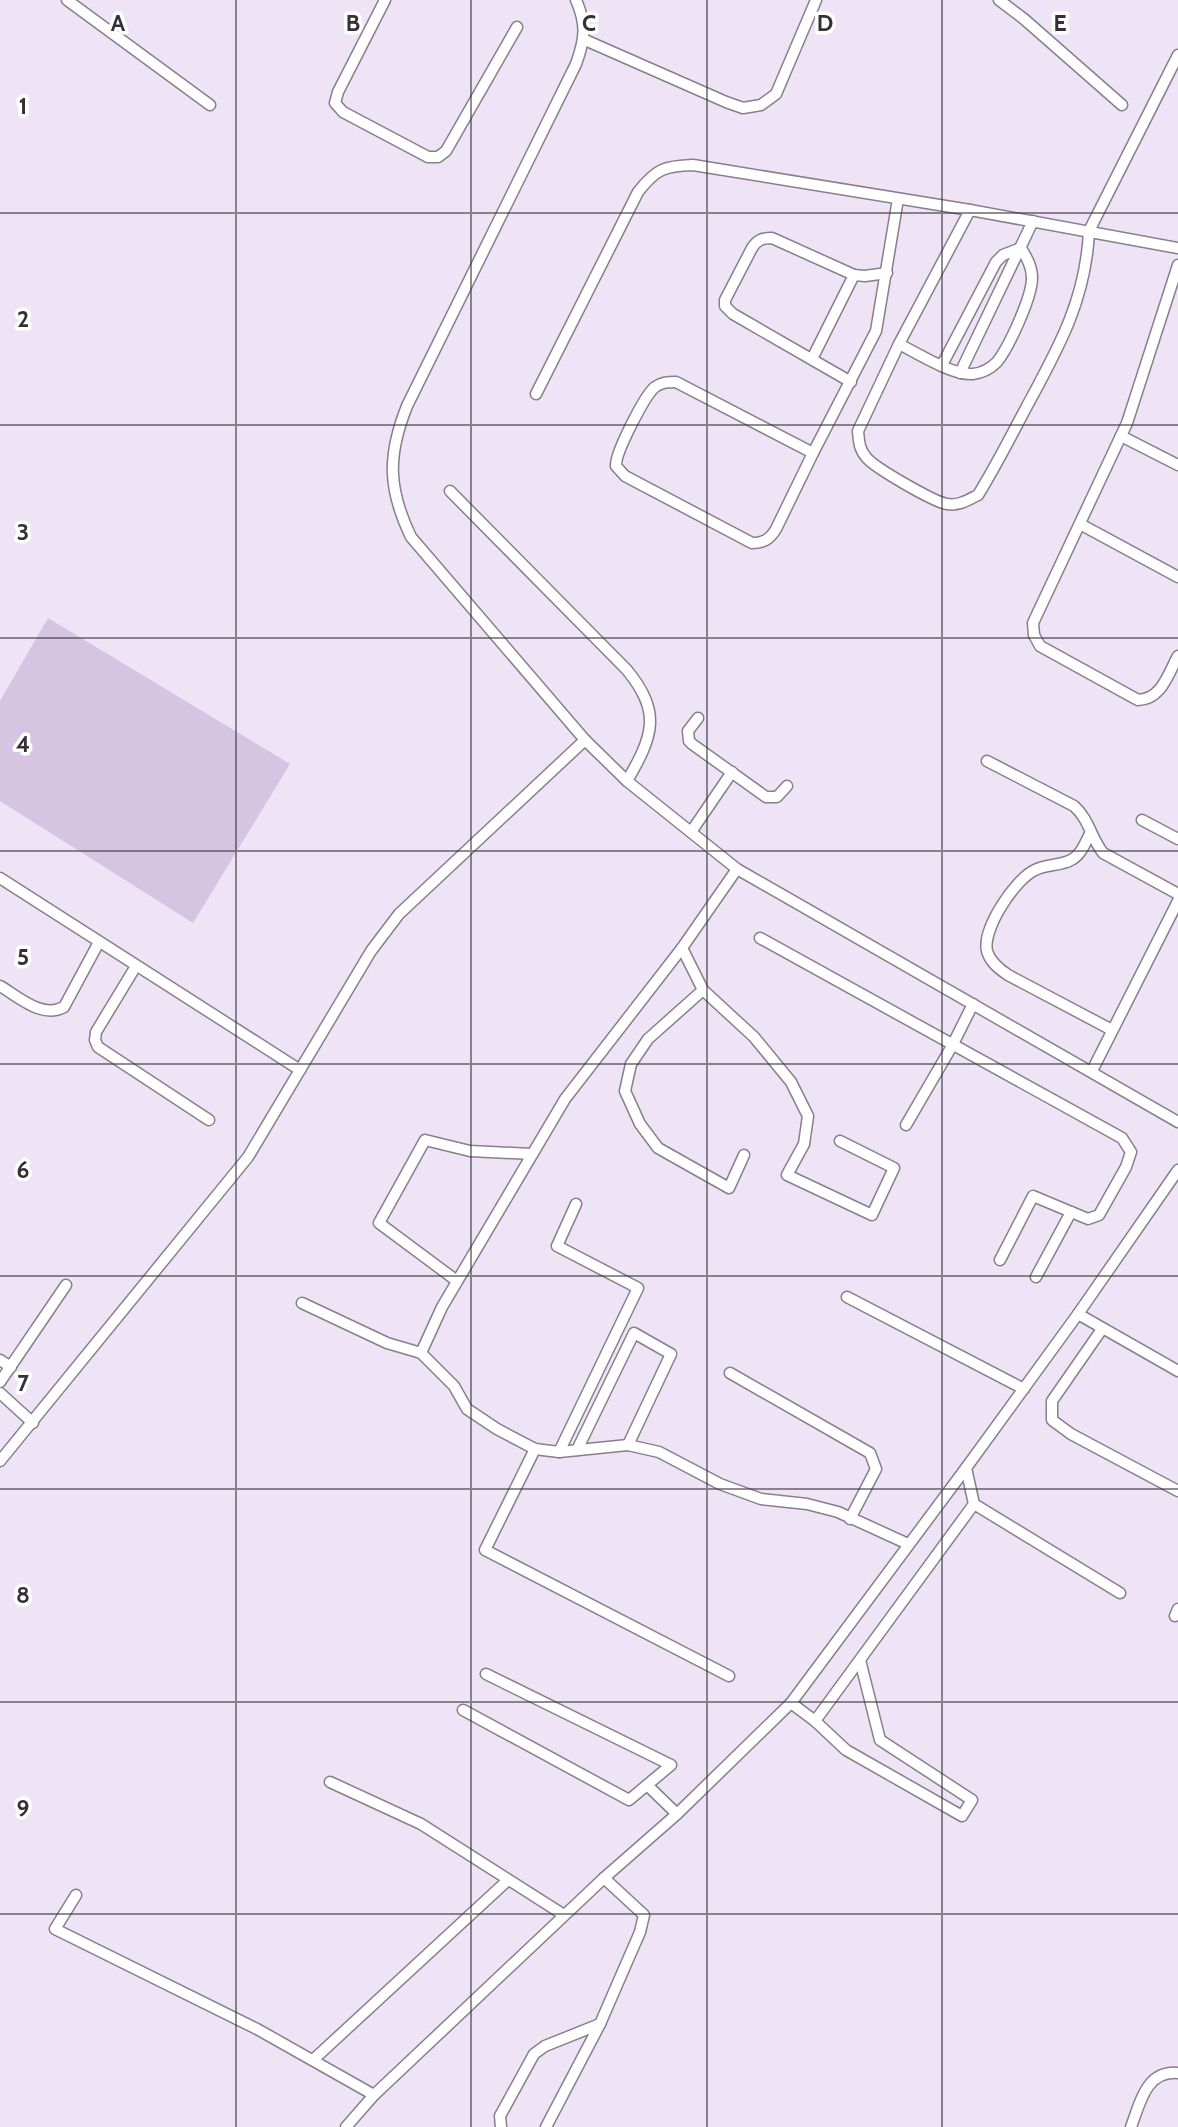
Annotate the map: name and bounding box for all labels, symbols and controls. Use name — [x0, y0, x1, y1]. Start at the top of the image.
text: A — [111, 9, 126, 37]
text: B — [346, 9, 360, 37]
text: C — [582, 9, 596, 37]
text: D — [817, 9, 833, 37]
text: E — [1053, 9, 1067, 37]
text: 1 — [19, 92, 27, 120]
text: 2 — [17, 305, 29, 333]
text: 3 — [17, 518, 29, 546]
text: 4 — [16, 730, 30, 758]
text: 5 — [17, 943, 29, 971]
text: 6 — [17, 1156, 29, 1184]
text: 7 — [17, 1369, 29, 1397]
text: 8 — [16, 1581, 30, 1609]
text: 9 — [17, 1794, 29, 1822]

